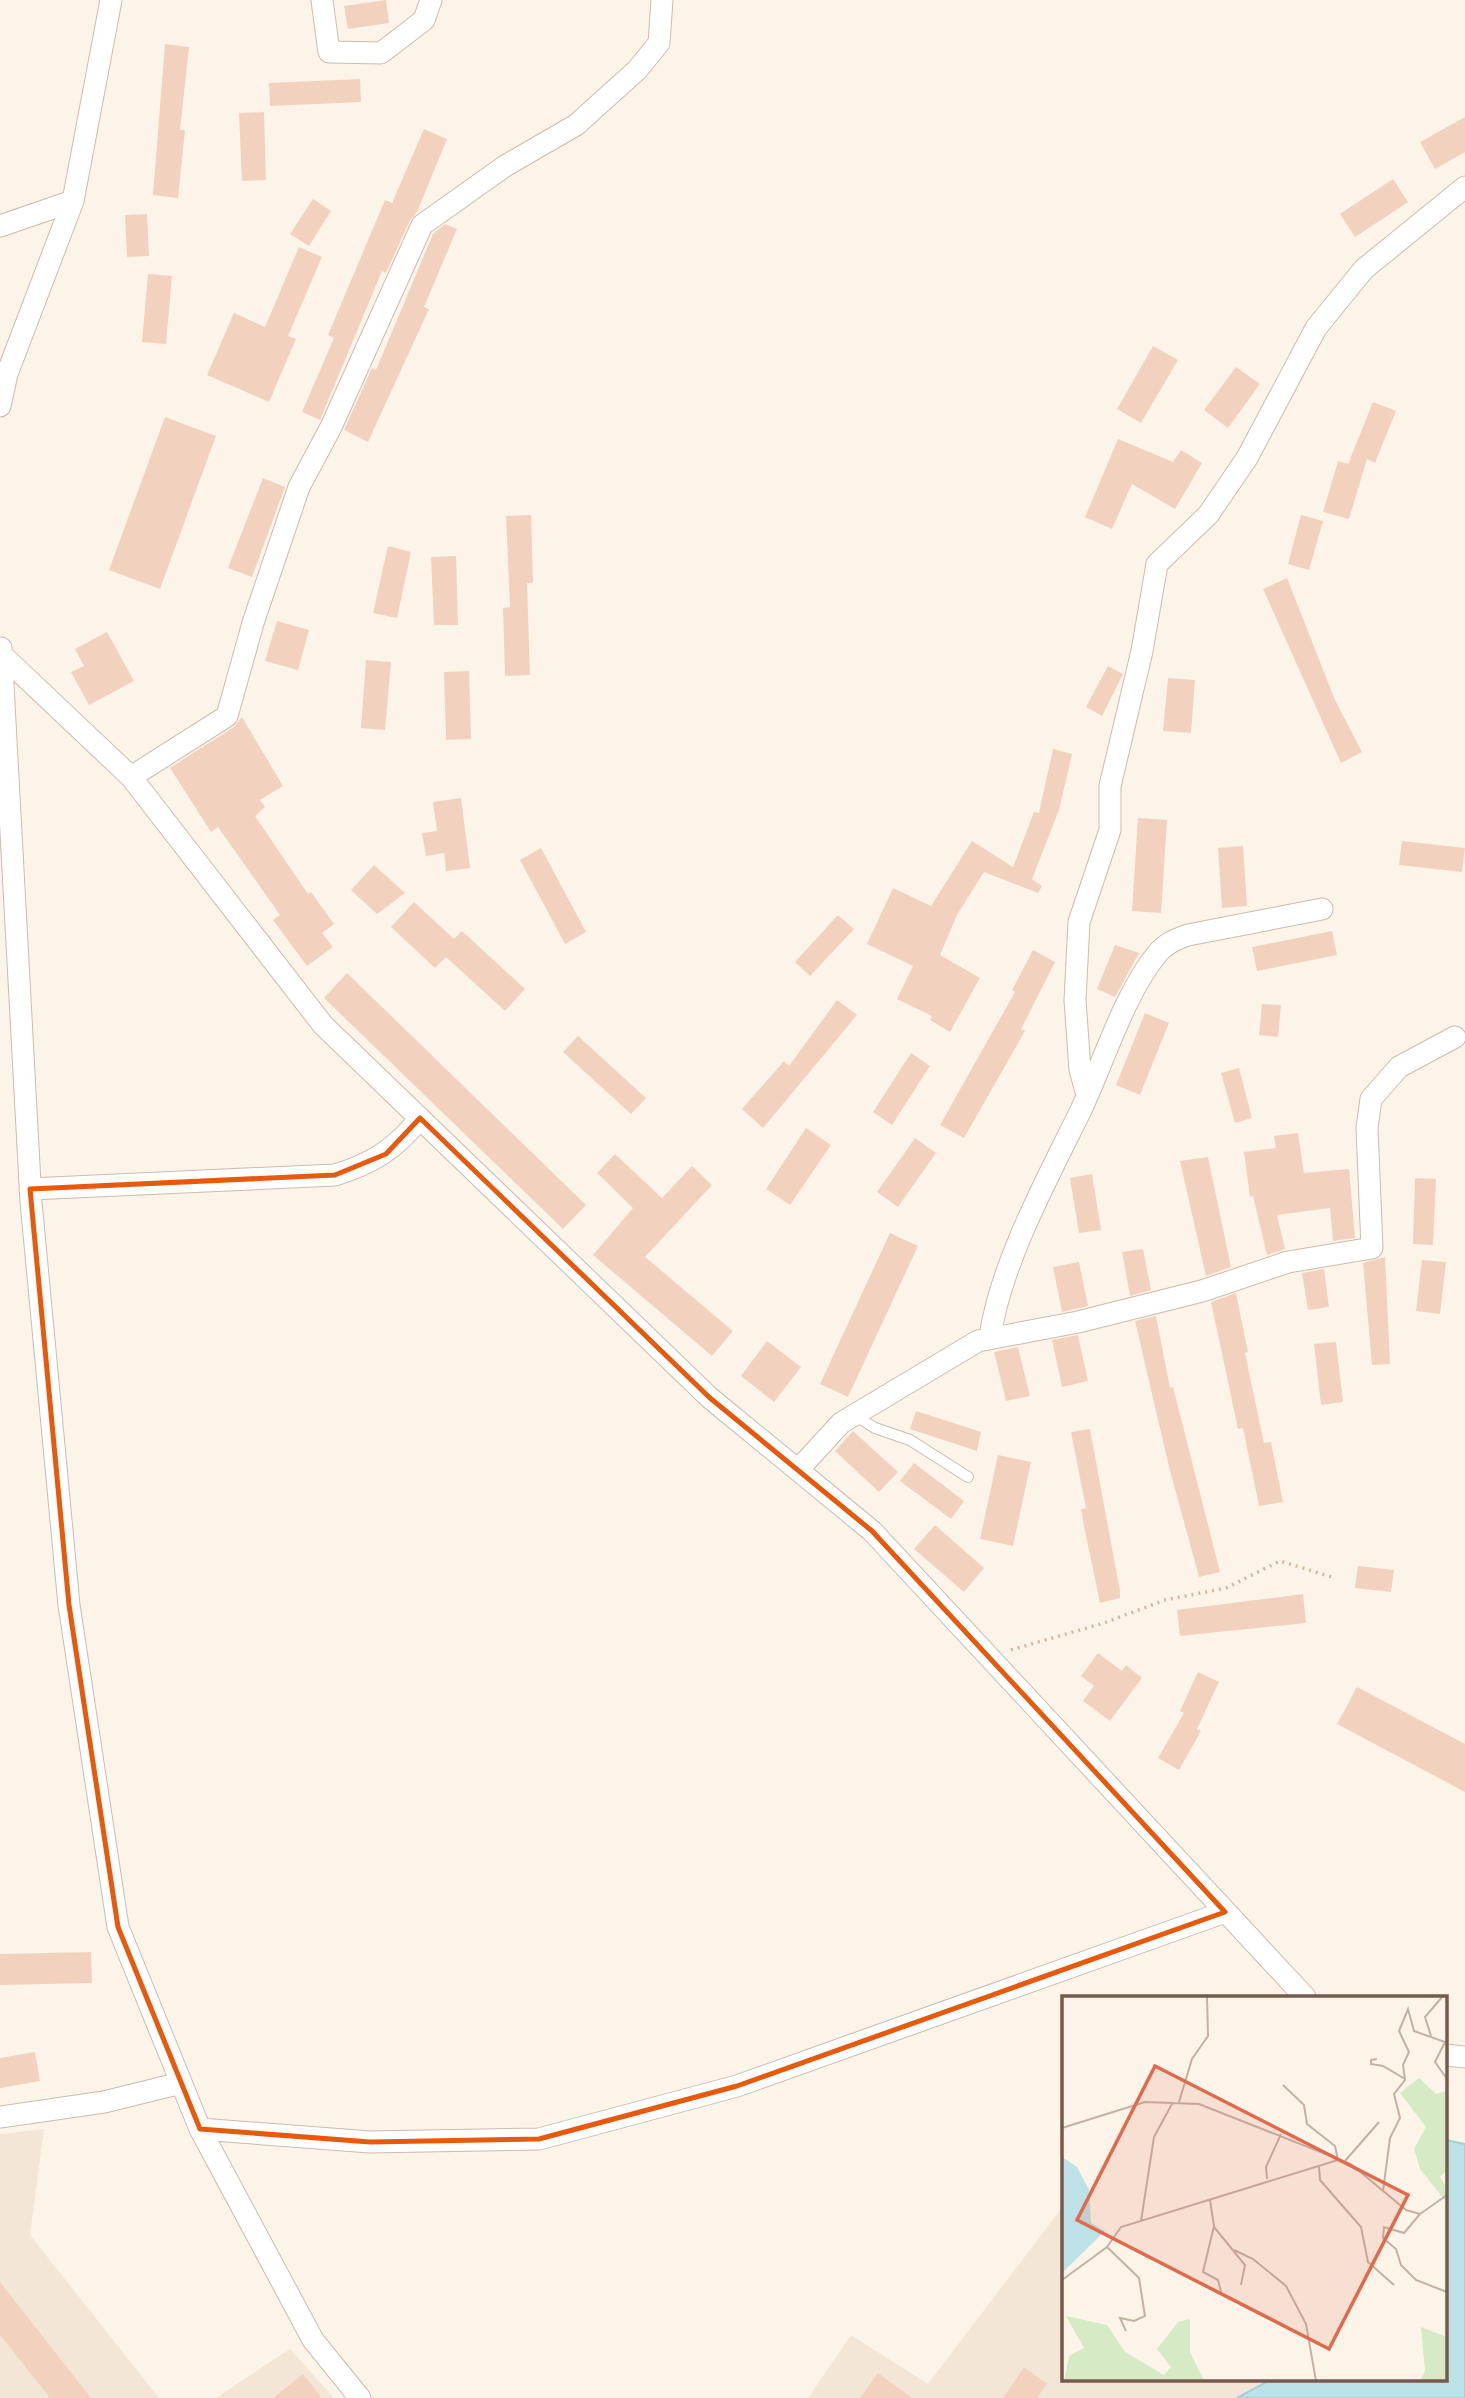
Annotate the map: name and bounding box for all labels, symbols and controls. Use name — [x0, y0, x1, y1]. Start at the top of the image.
inset map — [1062, 1996, 1448, 2380]

